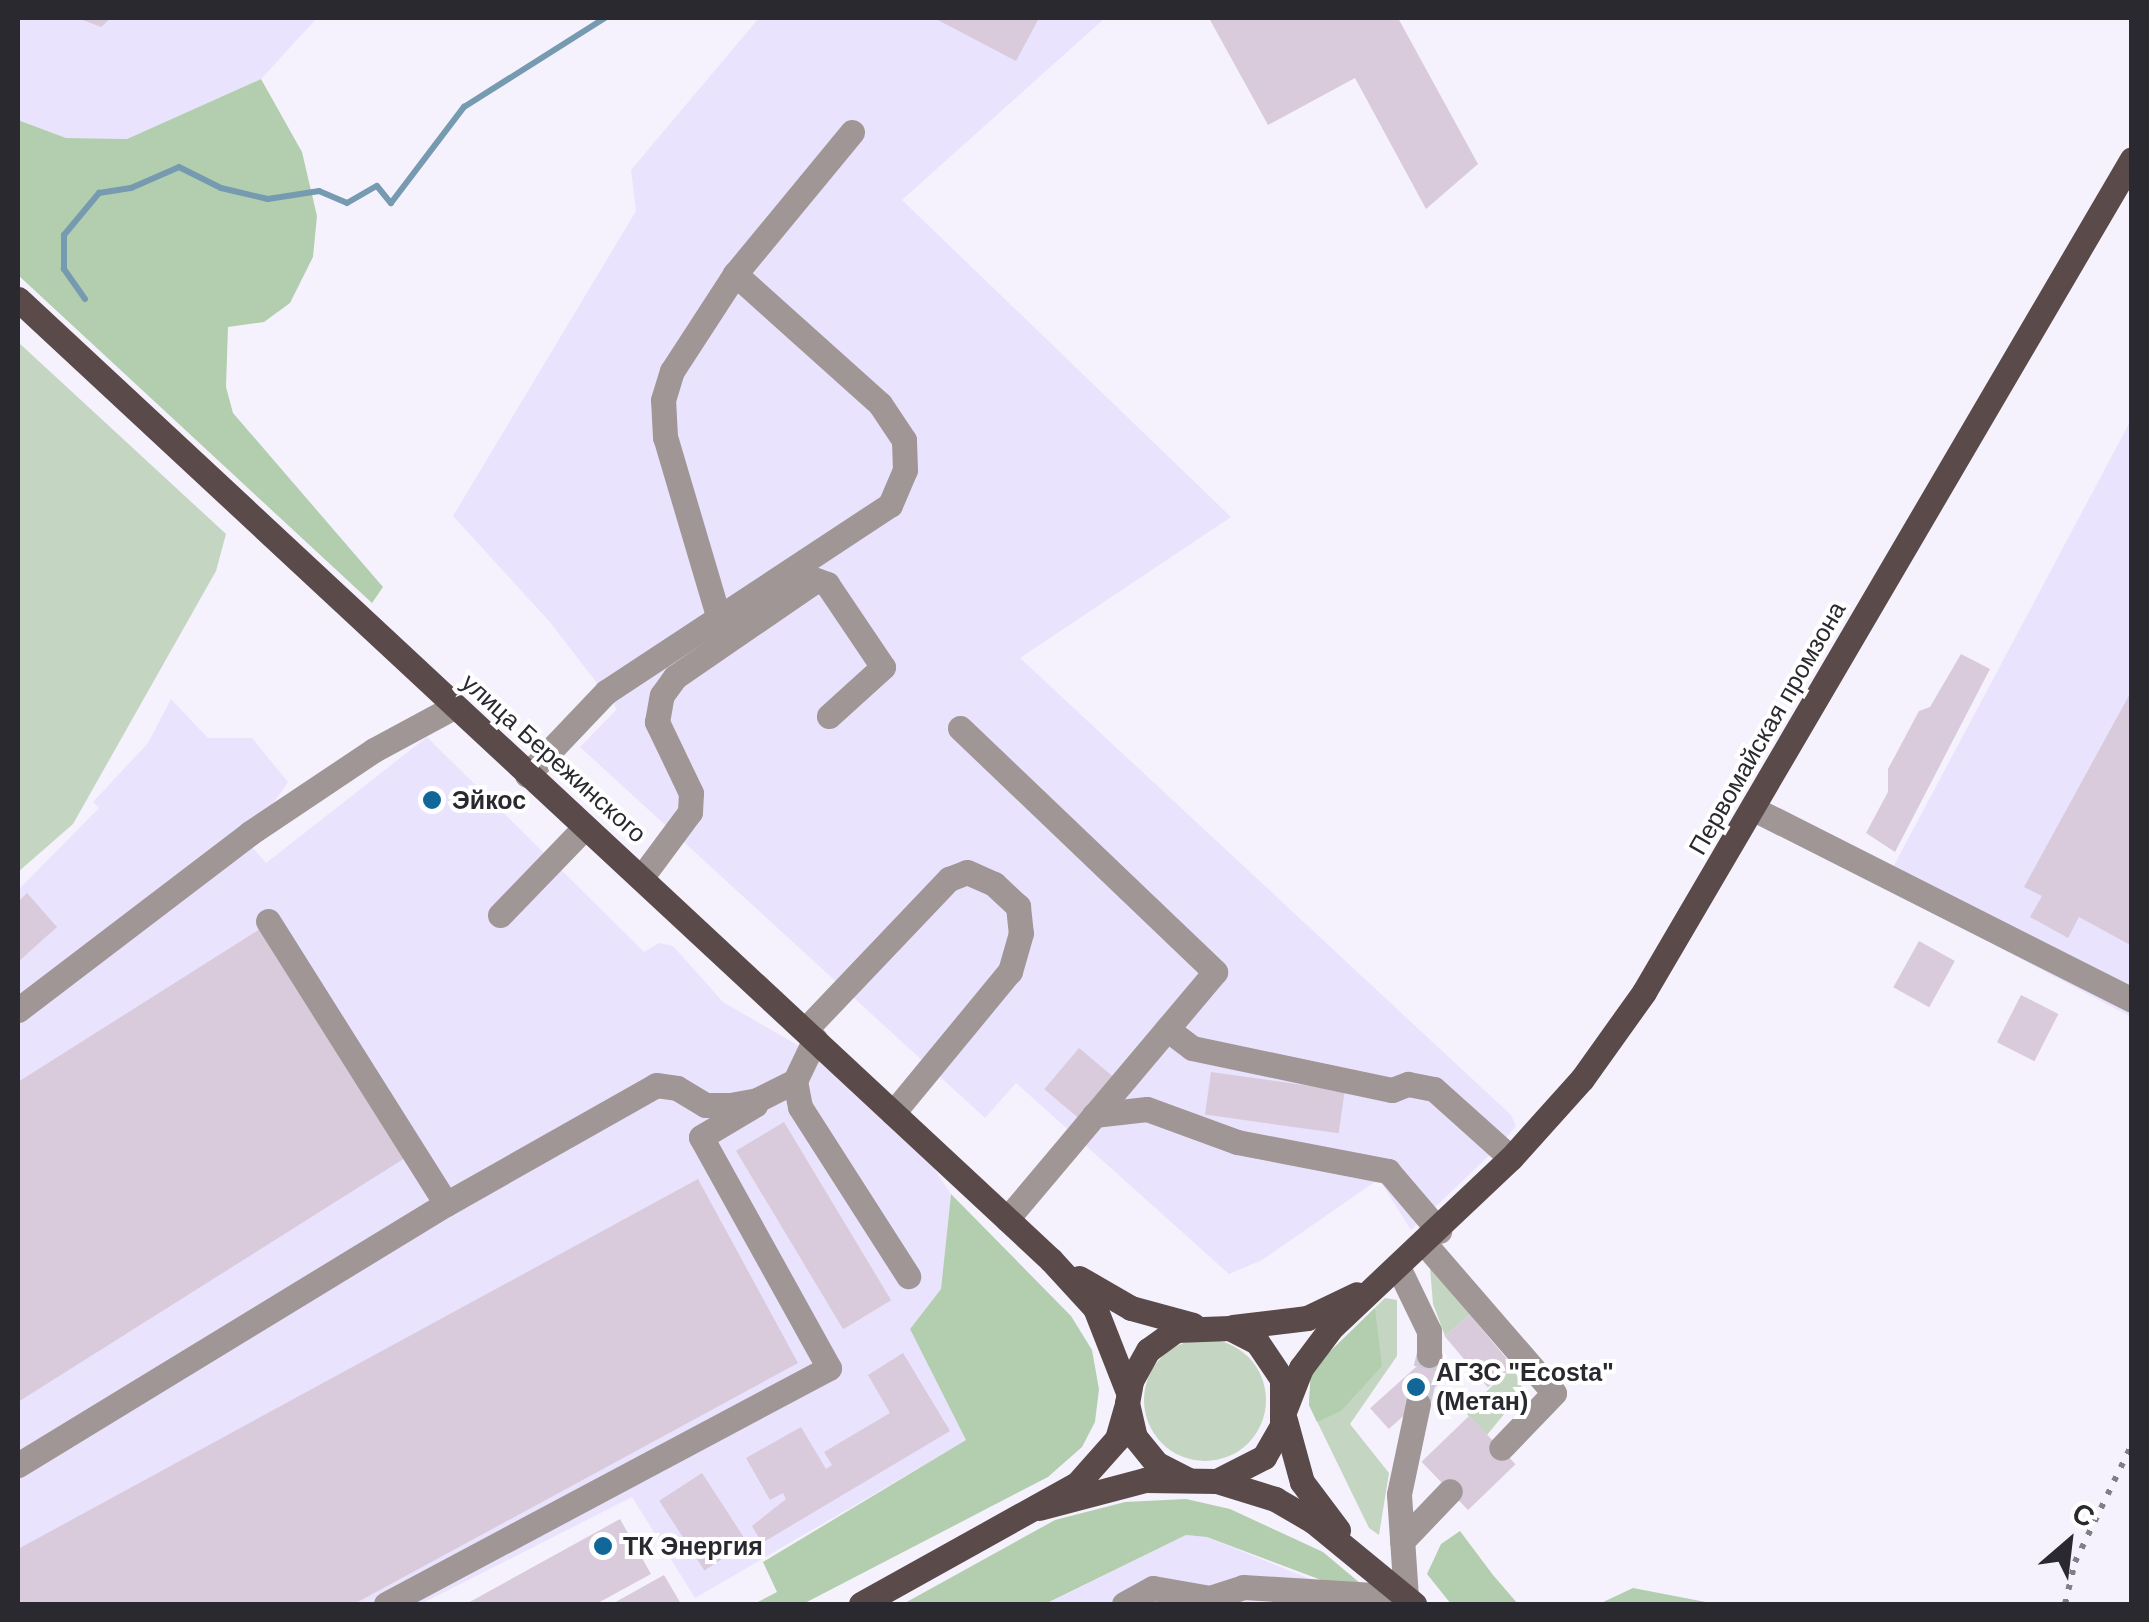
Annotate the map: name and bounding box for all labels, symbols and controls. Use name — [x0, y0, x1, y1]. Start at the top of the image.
street label: Первомайская промзона — [1682, 596, 1852, 860]
street label: улица Бережинского — [455, 667, 653, 849]
place label: Эйкос — [452, 785, 526, 815]
marker: Эйкос — [421, 789, 443, 811]
place label: АГЗС "Ecosta" (Метан) — [1436, 1358, 1614, 1417]
marker: АГЗС "Ecosta" (Метан) — [1405, 1376, 1427, 1398]
north arrow — [2019, 1492, 2119, 1592]
text: С — [2067, 1497, 2100, 1534]
place label: ТК Энергия — [623, 1531, 763, 1561]
marker: ТК Энергия — [592, 1535, 614, 1557]

